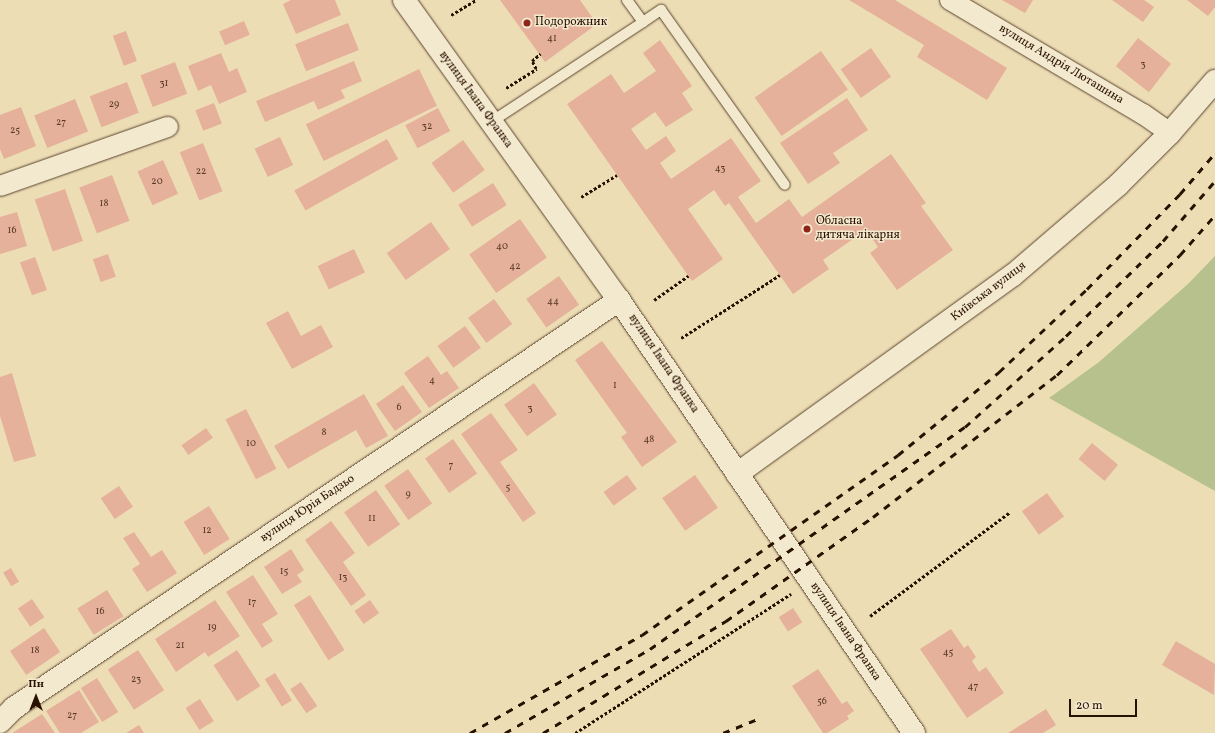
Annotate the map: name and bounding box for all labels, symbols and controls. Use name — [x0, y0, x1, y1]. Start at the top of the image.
place label: Подорожник — [535, 16, 607, 30]
marker: Подорожник — [522, 18, 532, 28]
street label: вулиця Андрія Люташина — [996, 22, 1126, 108]
house number: 41 — [547, 33, 557, 45]
street label: вулиця Івана Франка — [435, 49, 515, 151]
house number: 3 — [1140, 59, 1146, 71]
house number: 31 — [159, 78, 169, 90]
house number: 29 — [109, 99, 119, 111]
house number: 27 — [56, 117, 66, 129]
house number: 32 — [422, 121, 432, 133]
house number: 25 — [10, 125, 20, 137]
house number: 43 — [715, 163, 725, 175]
house number: 22 — [196, 166, 206, 178]
house number: 20 — [151, 176, 163, 188]
house number: 18 — [100, 198, 108, 210]
place label: Обласна дитяча лікарня — [816, 215, 900, 243]
marker: Обласна дитяча лікарня — [801, 223, 813, 235]
house number: 16 — [8, 225, 16, 237]
house number: 40 — [496, 241, 508, 253]
street label: Київська вулиця — [949, 259, 1029, 325]
house number: 42 — [509, 261, 521, 273]
house number: 44 — [547, 296, 559, 308]
street label: вулиця Івана Франка — [625, 312, 701, 416]
house number: 4 — [429, 375, 435, 387]
house number: 1 — [613, 380, 617, 392]
house number: 6 — [396, 402, 402, 414]
house number: 3 — [527, 403, 533, 415]
house number: 8 — [321, 427, 327, 439]
house number: 48 — [644, 434, 654, 446]
house number: 10 — [246, 438, 256, 450]
house number: 7 — [449, 460, 453, 472]
street label: вулиця Юрія Бадзьо — [258, 472, 358, 546]
house number: 5 — [506, 482, 510, 494]
house number: 9 — [405, 489, 411, 501]
house number: 11 — [368, 513, 376, 525]
house number: 12 — [202, 525, 212, 537]
house number: 15 — [280, 566, 288, 578]
house number: 13 — [338, 572, 348, 584]
street label: вулиця Івана Франка — [807, 580, 883, 684]
house number: 17 — [248, 597, 256, 609]
house number: 16 — [96, 606, 104, 618]
house number: 19 — [207, 622, 217, 634]
house number: 21 — [175, 640, 185, 652]
house number: 18 — [31, 645, 39, 657]
house number: 45 — [943, 647, 953, 659]
house number: 23 — [131, 674, 141, 686]
north arrow — [16, 677, 56, 717]
text: Пн — [28, 677, 44, 692]
house number: 47 — [968, 681, 978, 693]
scale bar — [1071, 691, 1139, 717]
house number: 56 — [817, 696, 827, 708]
text: 20 m — [1076, 698, 1103, 714]
house number: 27 — [67, 710, 77, 722]

